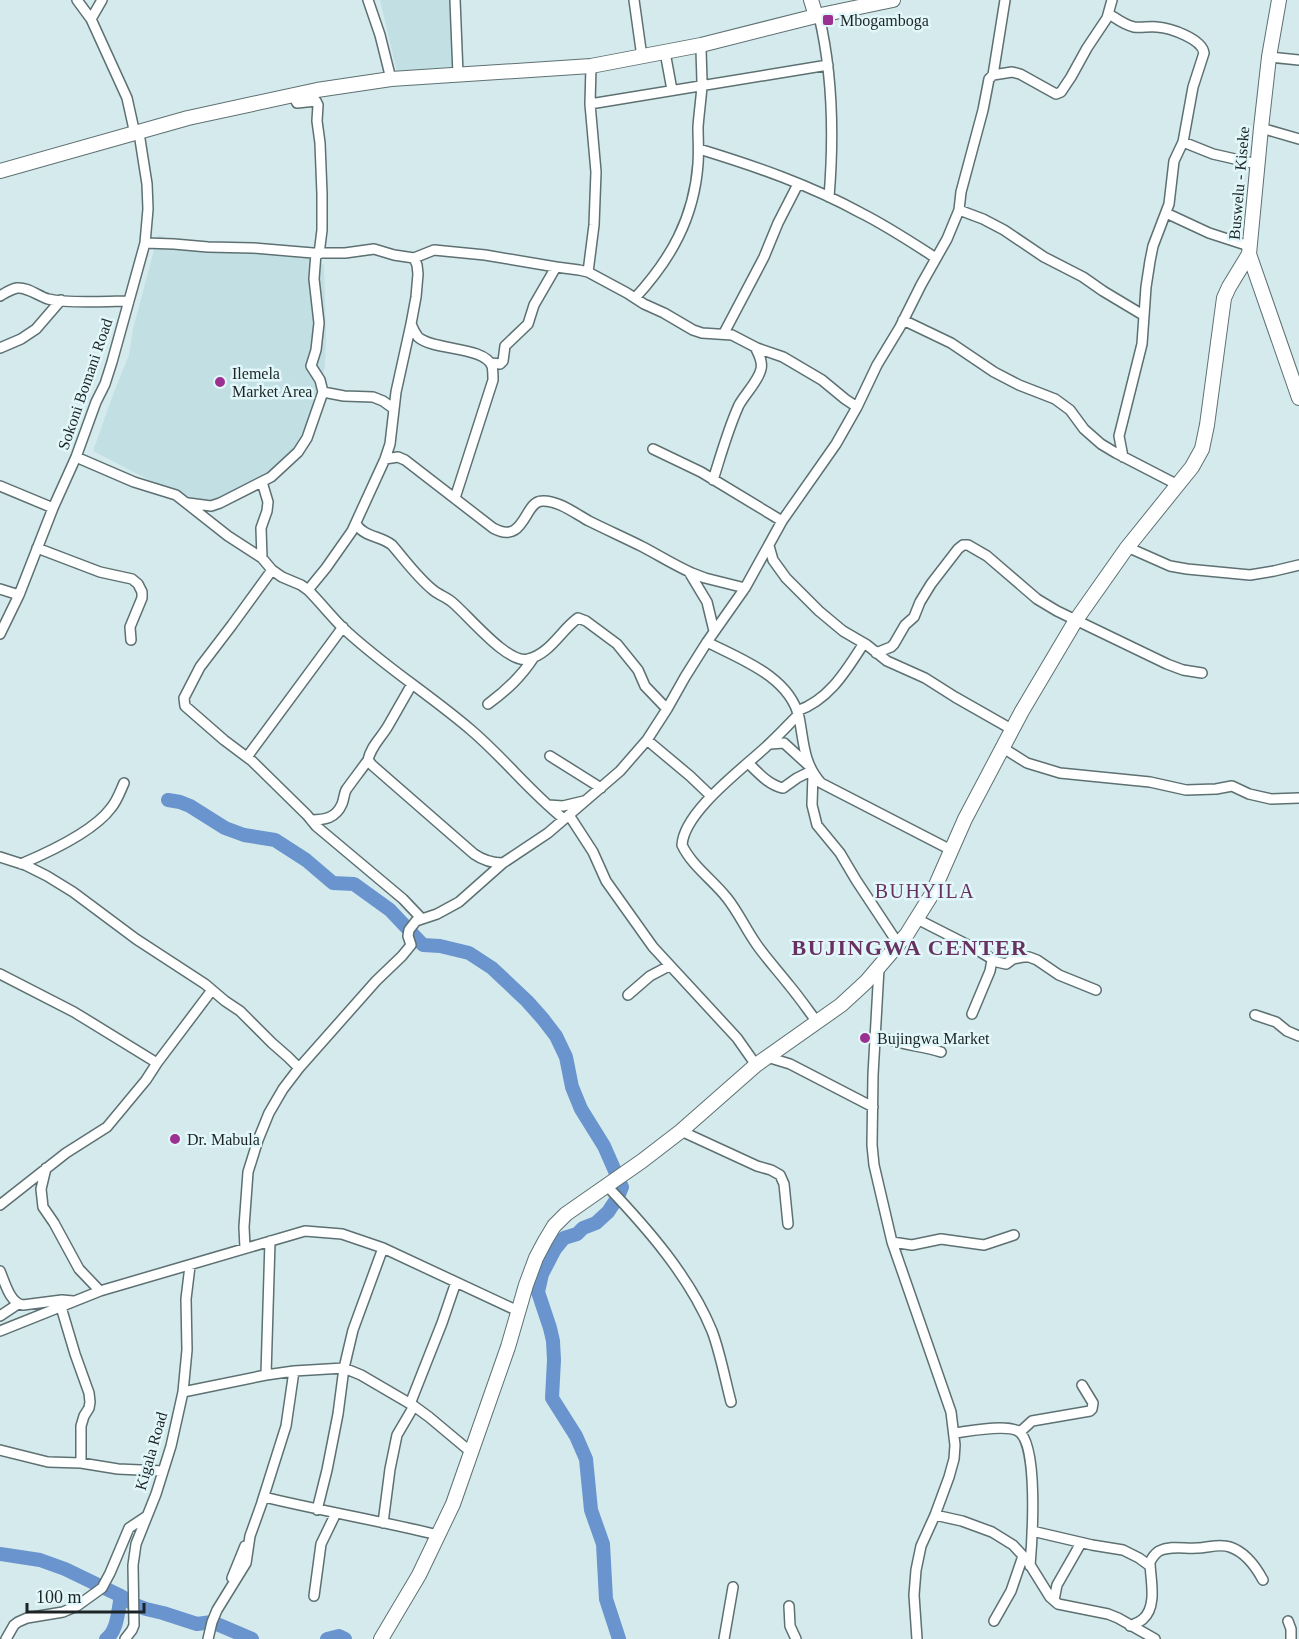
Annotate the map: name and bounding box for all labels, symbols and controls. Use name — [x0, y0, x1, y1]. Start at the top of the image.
place label: Mbogamboga — [840, 12, 929, 30]
marker: Mbogamboga — [821, 13, 835, 27]
street label: Buswelu - Kiseke — [1226, 126, 1252, 240]
street label: Sokoni Bomani Road — [55, 316, 115, 452]
place label: Ilemela Market Area — [232, 365, 312, 400]
marker: Ilemela Market Area — [213, 375, 227, 389]
district label: BUHYILA — [875, 880, 975, 902]
district label: BUJINGWA CENTER — [791, 935, 1029, 960]
place label: Bujingwa Market — [877, 1030, 990, 1048]
marker: Bujingwa Market — [858, 1031, 872, 1045]
place label: Dr. Mabula — [187, 1131, 260, 1148]
marker: Dr. Mabula — [168, 1132, 182, 1146]
street label: Kigala Road — [132, 1410, 171, 1492]
scale bar — [27, 1576, 144, 1614]
text: 100 m — [36, 1587, 82, 1607]

